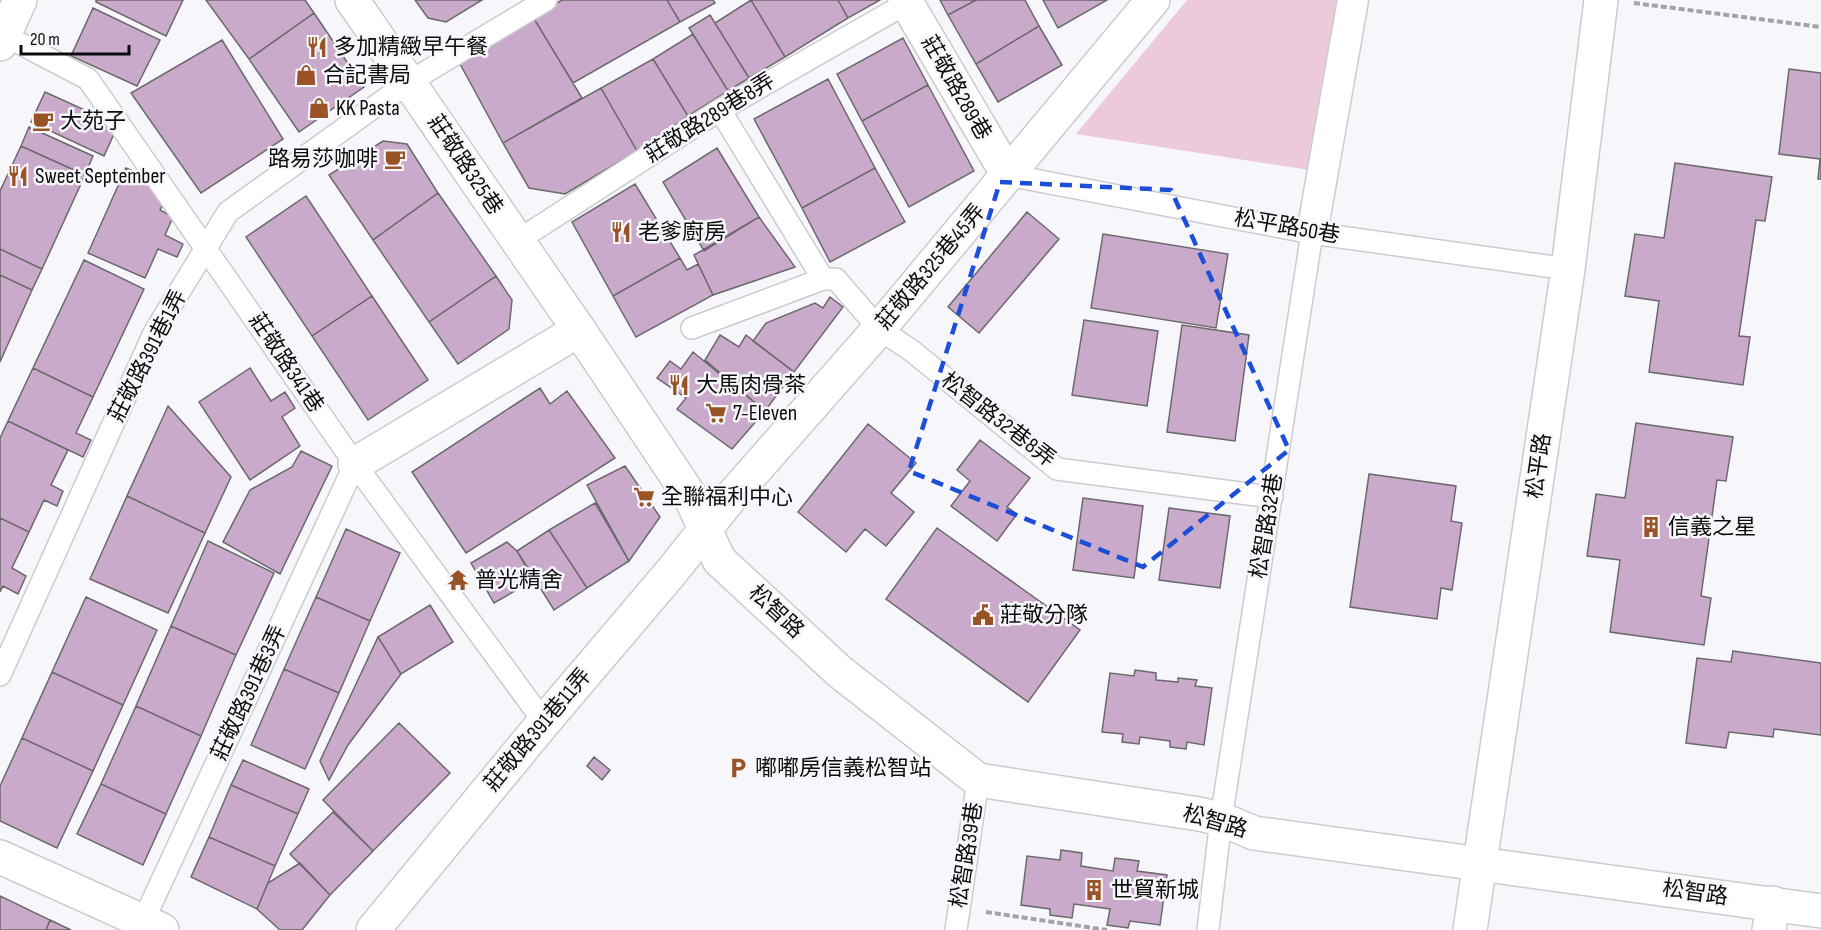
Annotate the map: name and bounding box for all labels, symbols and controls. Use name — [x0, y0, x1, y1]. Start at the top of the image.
scale bar — [21, 18, 129, 56]
text: 20 m — [30, 29, 60, 50]
street label: 莊敬路289巷 — [915, 31, 997, 145]
place label: 多加精緻早午餐 — [334, 34, 488, 61]
restaurant icon: 多加精緻早午餐 — [305, 35, 329, 59]
place label: 合記書局 — [323, 62, 411, 89]
shop icon: 合記書局 — [294, 63, 318, 87]
street label: 莊敬路289巷8弄 — [640, 67, 780, 169]
place label: KK Pasta — [336, 95, 400, 122]
shop icon: KK Pasta — [307, 96, 331, 120]
place label: 大苑子 — [60, 108, 126, 135]
cafe icon: 大苑子 — [31, 109, 55, 133]
street label: 莊敬路325巷 — [422, 110, 508, 220]
place label: 路易莎咖啡 — [268, 146, 378, 173]
cafe icon: 路易莎咖啡 — [383, 147, 407, 171]
place label: Sweet September — [35, 163, 166, 190]
restaurant icon: Sweet September — [6, 164, 30, 188]
street label: 莊敬路325巷45弄 — [871, 199, 991, 335]
street label: 松平路50巷 — [1232, 204, 1342, 250]
place label: 老爹廚房 — [638, 219, 726, 246]
restaurant icon: 老爹廚房 — [609, 220, 633, 244]
street label: 莊敬路391巷1弄 — [103, 286, 193, 426]
street label: 莊敬路341巷 — [243, 308, 329, 418]
street label: 松智路32巷8弄 — [935, 367, 1061, 473]
place label: 大馬肉骨茶 — [696, 372, 806, 399]
restaurant icon: 大馬肉骨茶 — [667, 373, 691, 397]
place label: 7-Eleven — [733, 400, 797, 427]
supermarket icon: 7-Eleven — [704, 401, 728, 425]
street label: 松平路 — [1521, 431, 1557, 501]
street label: 松智路32巷 — [1245, 471, 1289, 581]
place label: 全聯福利中心 — [661, 484, 793, 511]
supermarket icon: 全聯福利中心 — [632, 485, 656, 509]
place label: 信義之星 — [1668, 514, 1756, 541]
building icon: 信義之星 — [1639, 515, 1663, 539]
place label: 普光精舍 — [475, 567, 563, 594]
temple icon: 普光精舍 — [446, 568, 470, 592]
street label: 松智路 — [743, 580, 809, 644]
place label: 莊敬分隊 — [1000, 602, 1088, 629]
public building icon: 莊敬分隊 — [971, 603, 995, 627]
street label: 莊敬路391巷3弄 — [206, 621, 292, 765]
street label: 莊敬路391巷11弄 — [479, 663, 597, 797]
place label: 嘟嘟房信義松智站 — [755, 755, 931, 782]
parking icon: 嘟嘟房信義松智站 — [726, 756, 750, 780]
street label: 松智路39巷 — [945, 800, 989, 910]
street label: 松智路 — [1180, 800, 1250, 844]
street label: 松智路 — [1660, 875, 1730, 911]
place label: 世貿新城 — [1111, 877, 1199, 904]
building icon: 世貿新城 — [1082, 878, 1106, 902]

